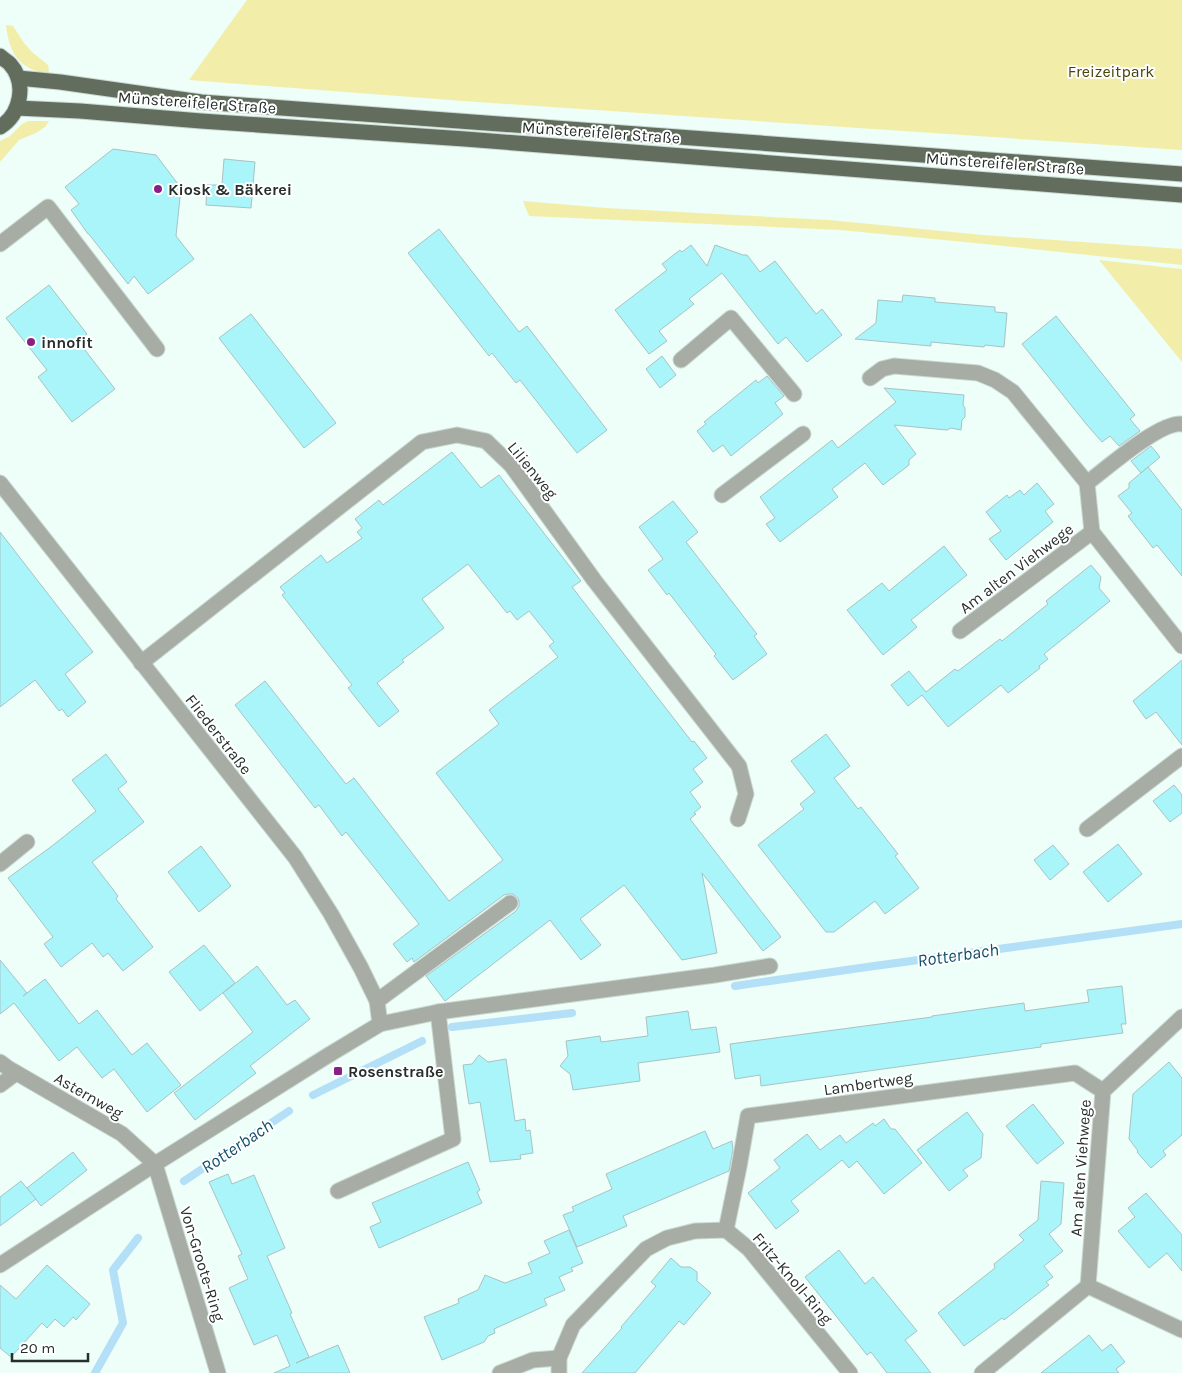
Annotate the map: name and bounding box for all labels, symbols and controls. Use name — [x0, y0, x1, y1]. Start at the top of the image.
park label: Freizeitpark — [1068, 62, 1154, 81]
street label: Münstereifeler Straße — [117, 87, 277, 118]
street label: Münstereifeler Straße — [521, 117, 681, 148]
street label: Münstereifeler Straße — [925, 148, 1085, 179]
place label: Kiosk & Bäkerei — [168, 180, 292, 199]
marker: Kiosk & Bäkerei — [152, 183, 164, 195]
place label: innofit — [41, 333, 93, 352]
marker: innofit — [25, 336, 37, 348]
street label: Lilienweg — [504, 438, 561, 503]
street label: Am alten Viehwege — [956, 519, 1077, 617]
street label: Fliederstraße — [181, 690, 256, 778]
water label: Rotterbach — [916, 938, 1000, 972]
place label: Rosenstraße — [348, 1062, 444, 1081]
marker: Rosenstraße — [332, 1065, 344, 1077]
street label: Asternweg — [51, 1068, 126, 1123]
street label: Lambertweg — [822, 1068, 914, 1099]
street label: Am alten Viehwege — [1066, 1099, 1095, 1237]
water label: Rotterbach — [197, 1114, 277, 1178]
street label: Von-Groote-Ring — [176, 1204, 229, 1324]
street label: Fritz-Knoll-Ring — [749, 1229, 837, 1328]
scale bar — [12, 1330, 89, 1362]
text: 20 m — [20, 1339, 55, 1357]

